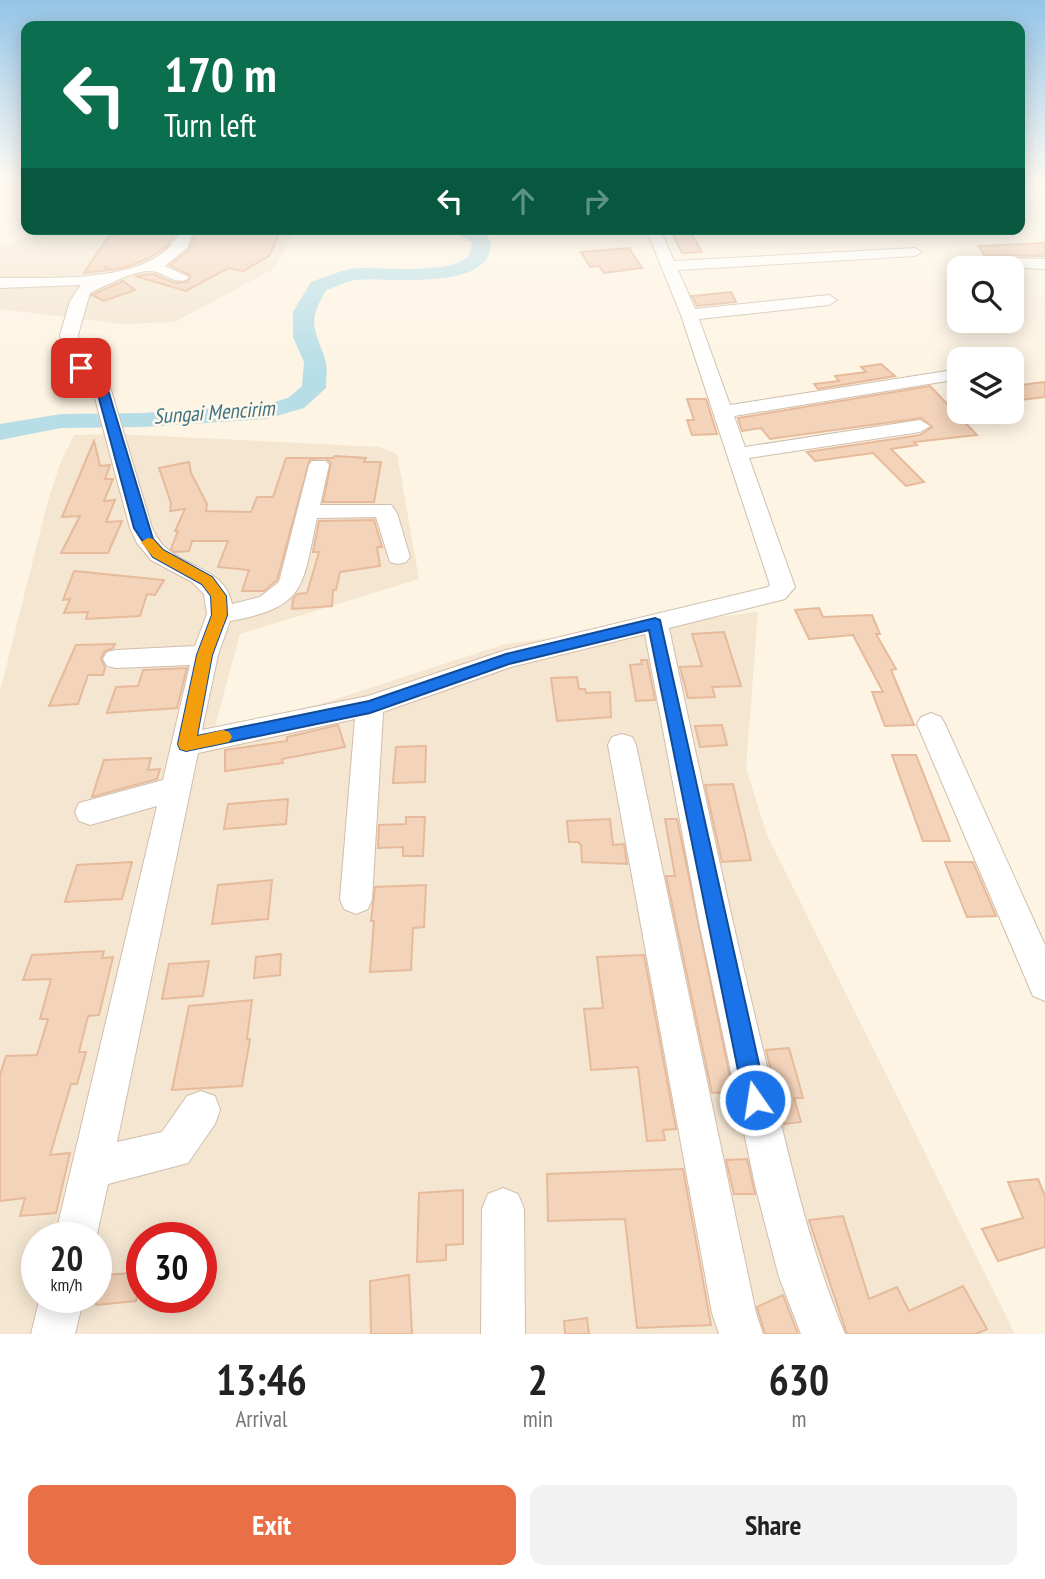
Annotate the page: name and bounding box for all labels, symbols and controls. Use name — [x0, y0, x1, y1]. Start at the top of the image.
text: 170 m — [164, 42, 277, 106]
icon: left — [49, 49, 140, 140]
text: Turn left — [164, 104, 256, 146]
icon: left — [431, 182, 469, 220]
icon: ahead — [504, 182, 542, 220]
icon: right — [577, 182, 615, 220]
map controls — [947, 256, 1024, 424]
button: search — [947, 256, 1024, 333]
pin — [51, 338, 111, 398]
button: layers — [947, 347, 1024, 424]
icon: arrive — [62, 349, 100, 387]
water label: Sungai Mencirim — [153, 394, 277, 430]
position arrow — [718, 1063, 792, 1137]
speed limit sign: 30 — [126, 1222, 217, 1313]
text: 20 — [50, 1235, 83, 1281]
text: km/h — [51, 1273, 82, 1296]
text: 13:46 — [216, 1352, 307, 1407]
text: 2 — [528, 1352, 548, 1407]
text: 630 — [769, 1352, 829, 1407]
text: Arrival — [235, 1404, 287, 1433]
text: min — [523, 1404, 553, 1433]
text: m — [791, 1404, 806, 1433]
button: Exit — [28, 1485, 516, 1565]
button: Share — [530, 1485, 1017, 1565]

